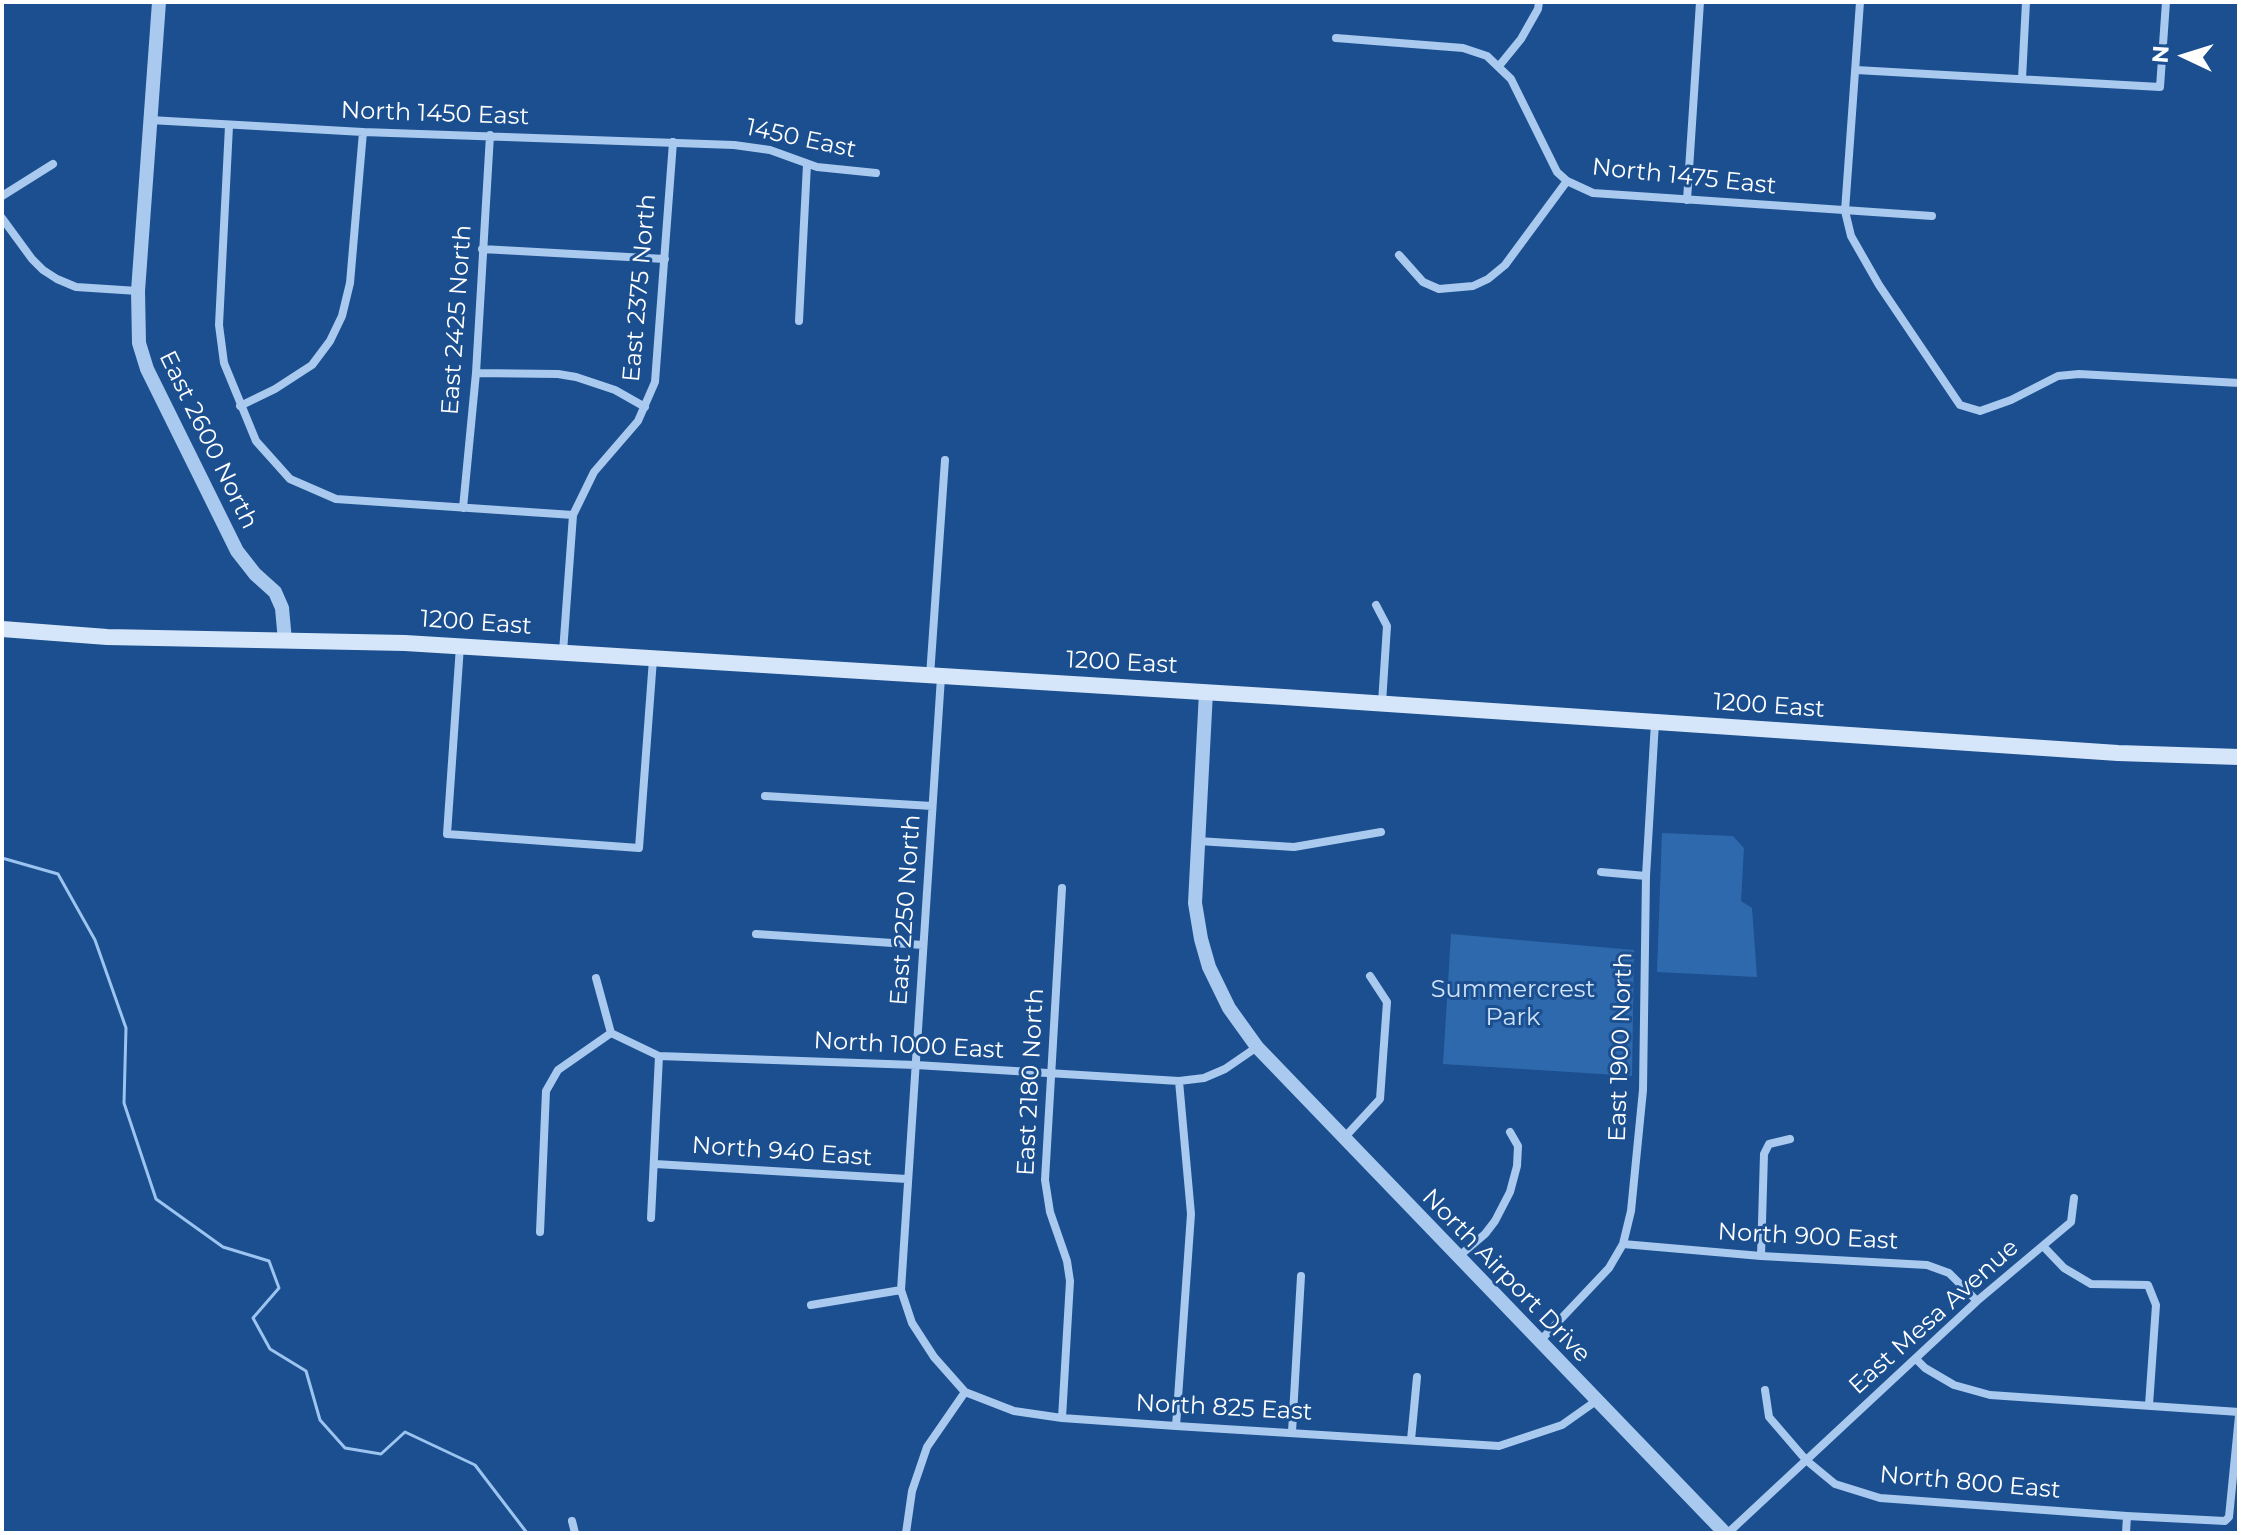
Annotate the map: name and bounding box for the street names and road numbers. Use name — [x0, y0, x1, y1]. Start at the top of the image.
street label: North 1450 East — [340, 96, 530, 132]
street label: 1450 East — [743, 113, 859, 165]
street label: North 1475 East — [1590, 153, 1778, 201]
street label: East 2375 North — [617, 193, 663, 383]
street label: East 2425 North — [436, 224, 478, 416]
street label: East 2600 North — [152, 346, 264, 534]
street label: 1200 East — [419, 605, 533, 641]
street label: 1200 East — [1065, 646, 1179, 680]
street label: 1200 East — [1712, 688, 1826, 724]
street label: East 2250 North — [885, 814, 927, 1006]
street label: East 1900 North — [1603, 952, 1639, 1142]
street label: East 2180 North — [1012, 987, 1050, 1177]
street label: North 1000 East — [813, 1027, 1005, 1065]
street label: North 940 East — [691, 1131, 873, 1173]
street label: North Airport Drive — [1416, 1183, 1596, 1369]
street label: North 900 East — [1717, 1218, 1899, 1256]
street label: East Mesa Avenue — [1843, 1233, 2025, 1401]
street label: North 825 East — [1135, 1389, 1313, 1427]
street label: North 800 East — [1878, 1461, 2062, 1505]

